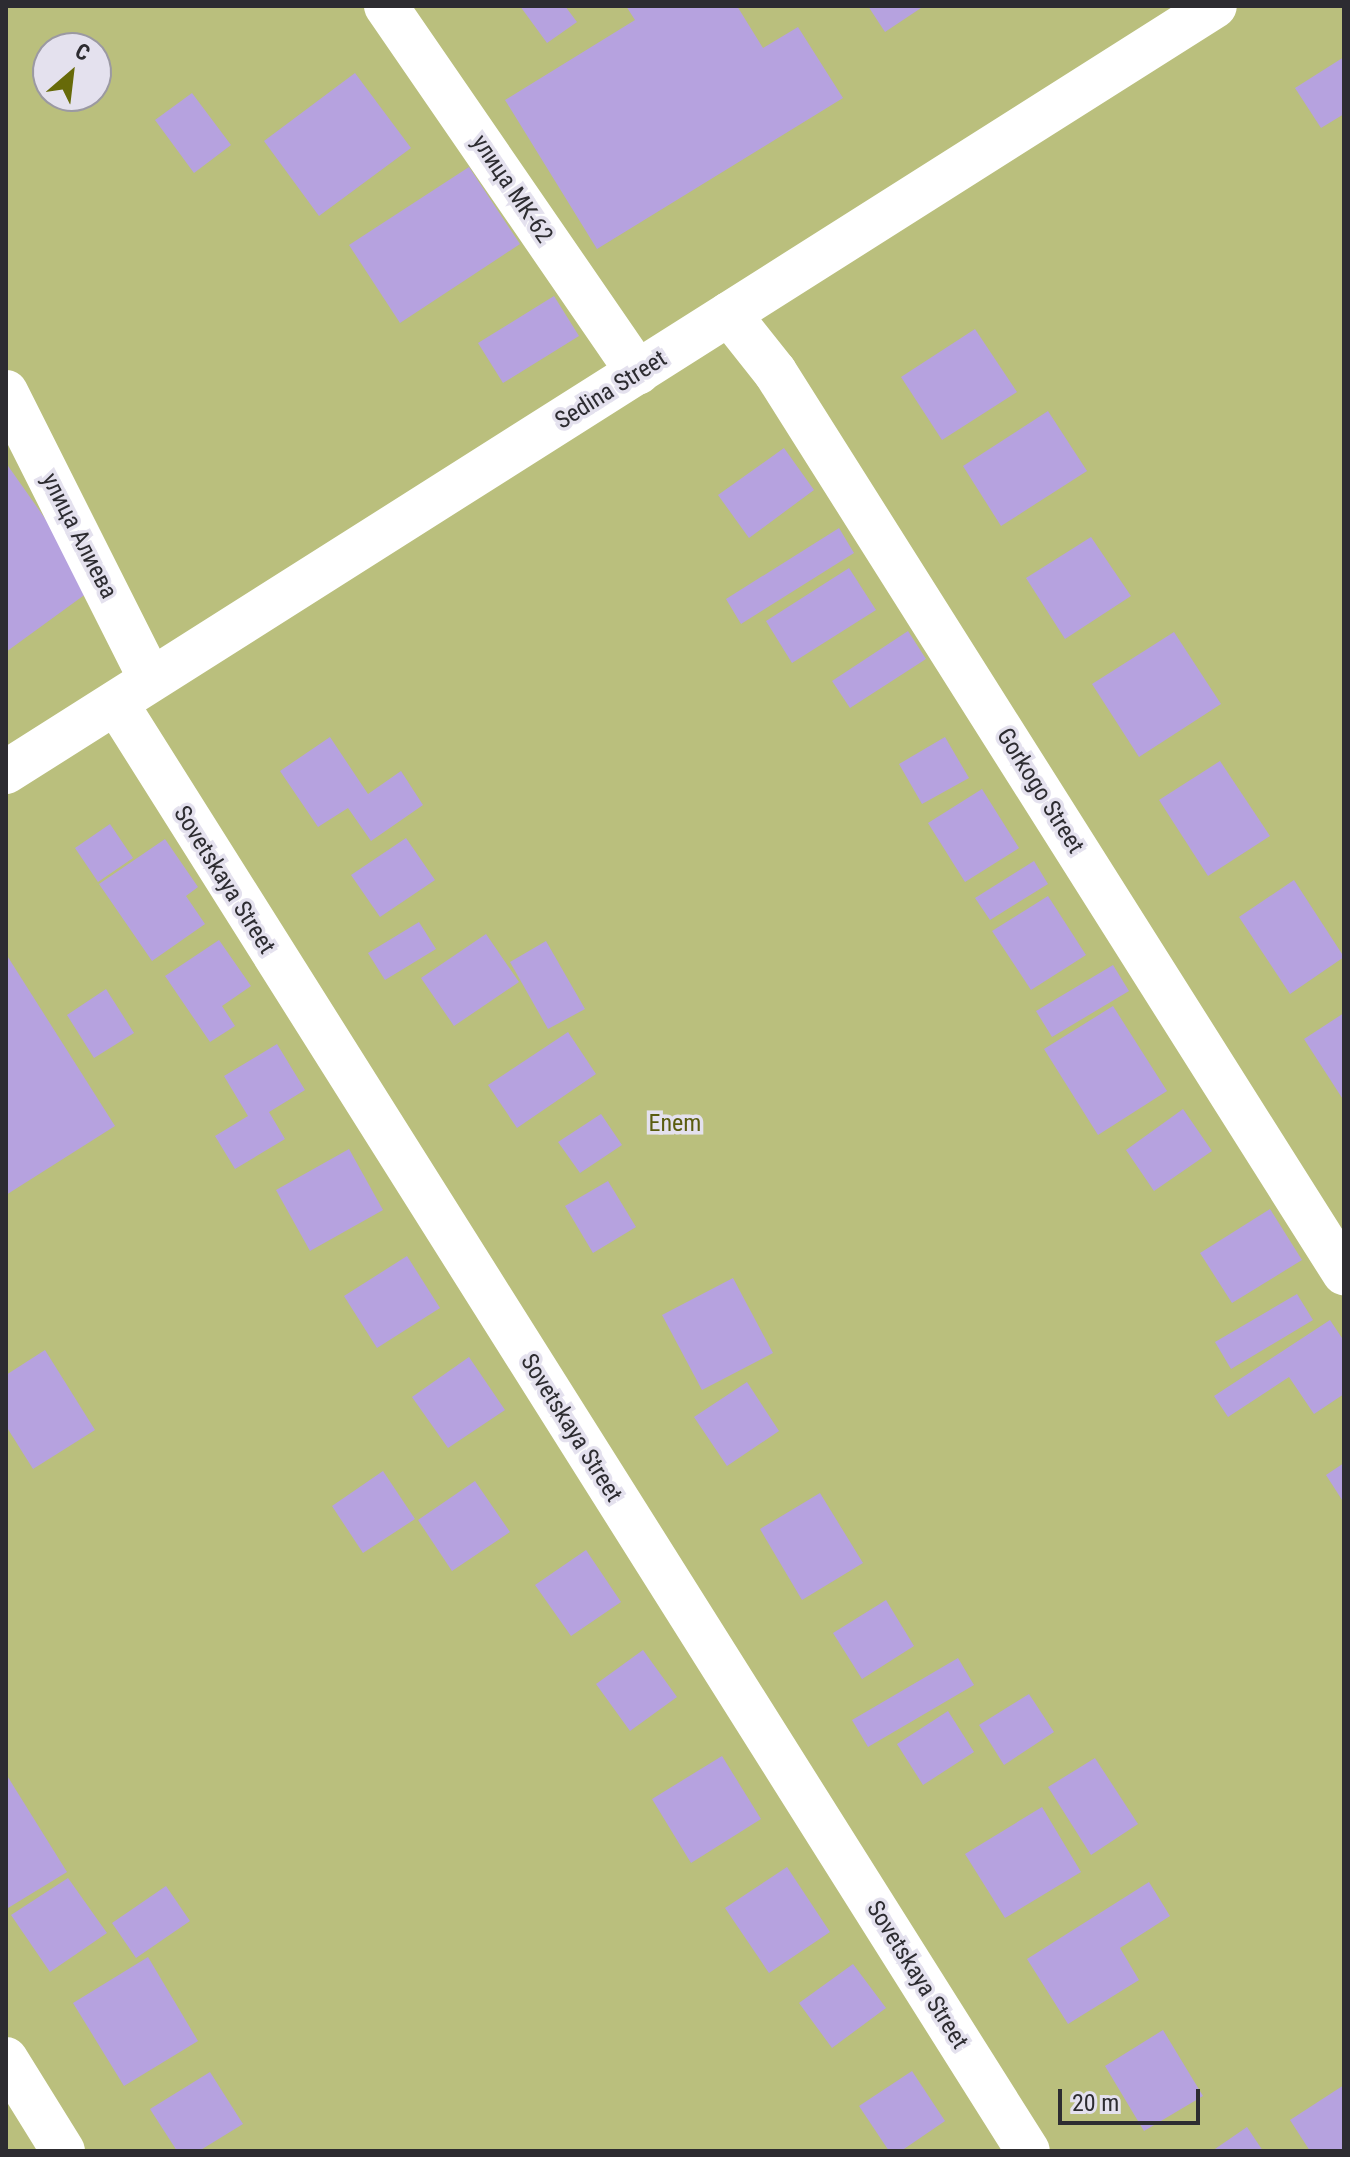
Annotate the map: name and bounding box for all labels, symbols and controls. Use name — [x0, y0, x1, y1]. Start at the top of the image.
north arrow — [32, 32, 112, 112]
text: С — [71, 38, 94, 66]
street label: улица МК-62 — [465, 130, 559, 248]
street label: Sedina Street — [550, 344, 672, 436]
street label: улица Алиева — [35, 468, 123, 604]
street label: Gorkogo Street — [990, 723, 1090, 859]
street label: Sovetskaya Street — [167, 801, 281, 959]
park label: Enem — [649, 1110, 701, 1138]
street label: Sovetskaya Street — [514, 1349, 628, 1507]
street label: Sovetskaya Street — [860, 1896, 974, 2054]
scale bar — [1062, 2073, 1204, 2123]
text: 20 m — [1072, 2089, 1119, 2117]

